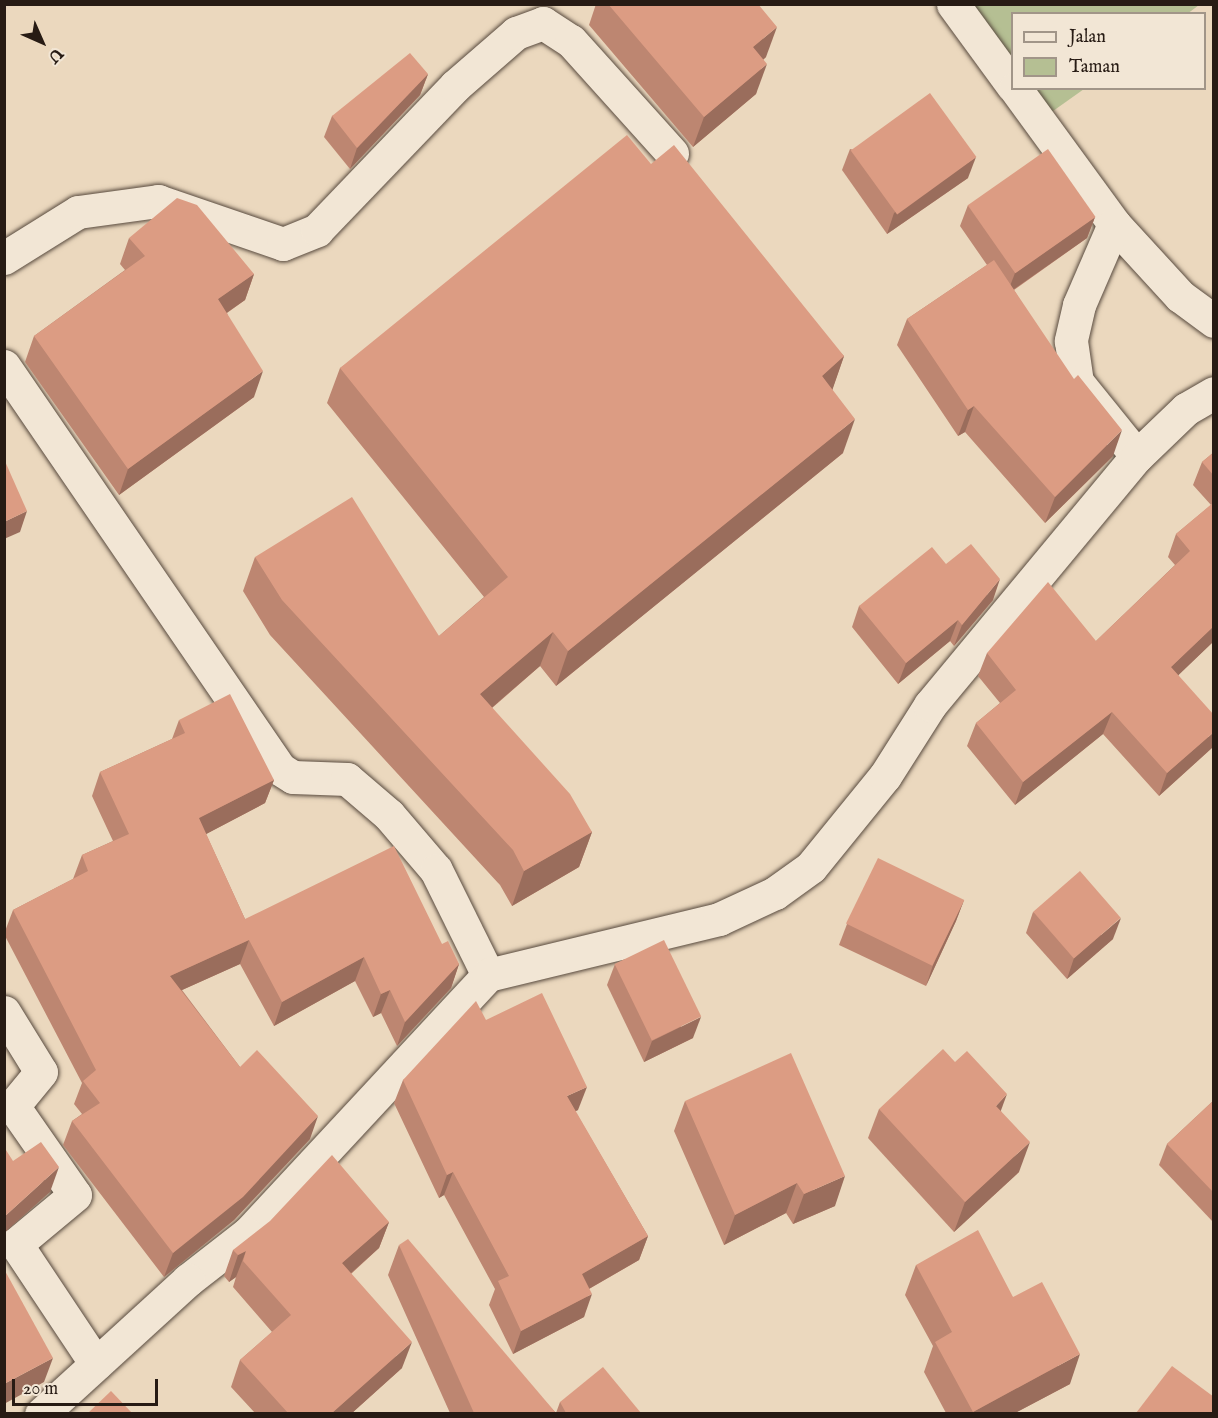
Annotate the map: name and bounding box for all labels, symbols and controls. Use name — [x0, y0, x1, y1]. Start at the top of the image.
north arrow — [12, 12, 72, 72]
legend — [1011, 12, 1206, 90]
text: Jalan — [1069, 26, 1106, 49]
text: U — [43, 43, 67, 67]
text: Taman — [1069, 56, 1120, 79]
scale bar — [15, 1367, 160, 1405]
text: 20 m — [23, 1378, 58, 1401]

